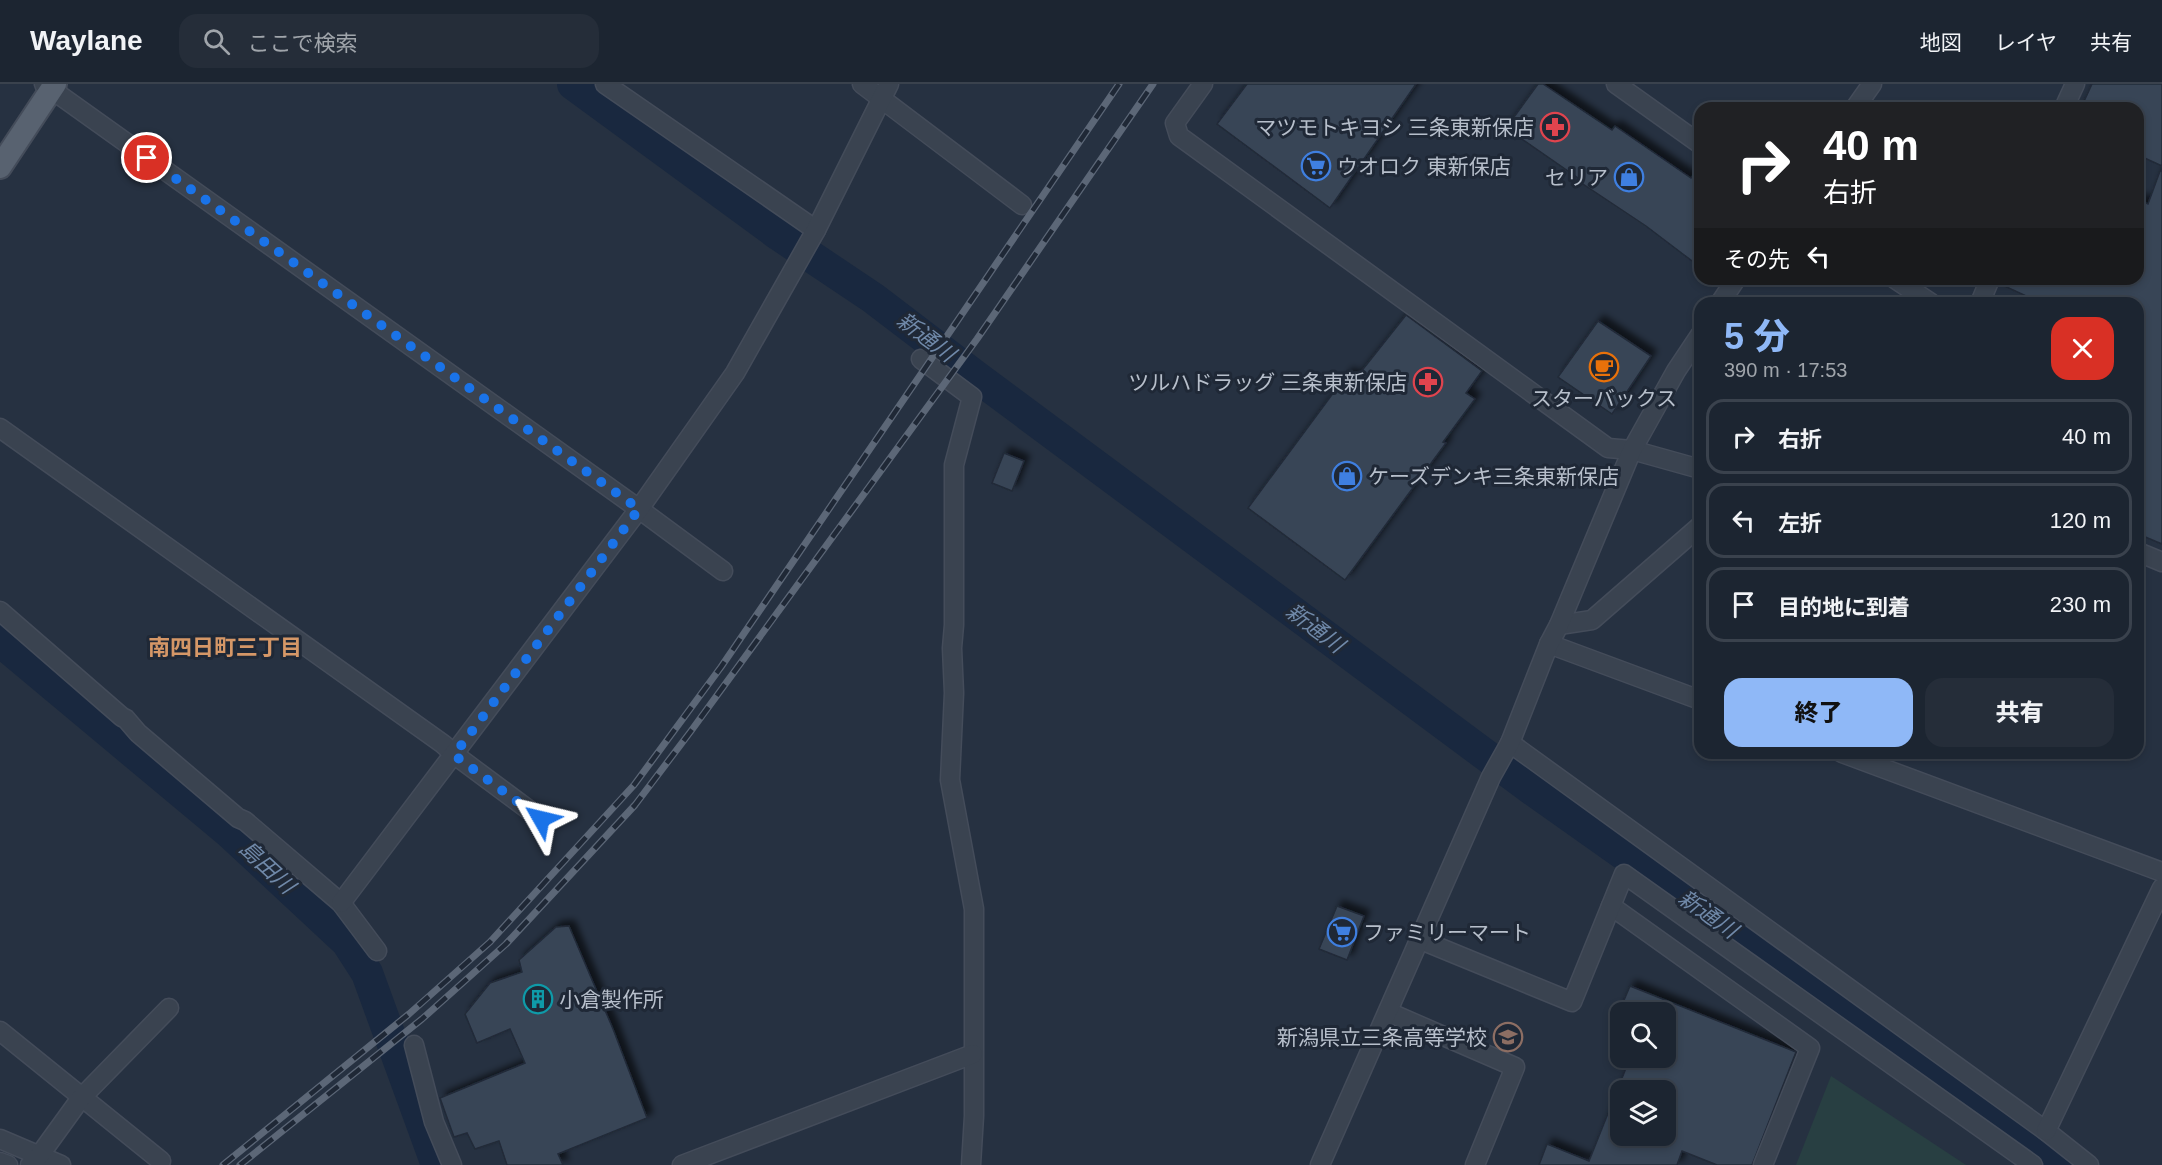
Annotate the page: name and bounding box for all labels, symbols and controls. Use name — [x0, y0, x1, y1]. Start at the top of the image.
search box — [179, 14, 599, 68]
text: Waylane — [30, 25, 143, 56]
icon: search — [200, 25, 233, 58]
text: ここで検索 — [248, 31, 358, 56]
text: 地図 — [1920, 31, 1962, 54]
text: レイヤ — [1995, 31, 2057, 54]
text: 共有 — [2090, 31, 2132, 54]
pharmacy icon: マツモトキヨシ 三条東新保店 — [1539, 111, 1571, 143]
place label: マツモトキヨシ 三条東新保店 — [1255, 116, 1534, 139]
text: 40 m — [1823, 122, 1919, 169]
icon: right — [1724, 126, 1802, 204]
pin — [121, 132, 172, 183]
icon: arrive — [130, 141, 163, 174]
supermarket icon: ウオロク 東新保店 — [1300, 150, 1332, 182]
place label: ウオロク 東新保店 — [1337, 155, 1511, 178]
shop icon: セリア — [1613, 161, 1645, 193]
place label: セリア — [1545, 166, 1608, 189]
text: 右折 — [1823, 178, 1877, 208]
icon: left — [1802, 240, 1835, 273]
text: その先 — [1724, 247, 1790, 272]
water label: 新通川 — [892, 307, 961, 368]
text: 5 分 — [1724, 316, 1790, 357]
button: close — [2051, 317, 2114, 380]
cafe icon: スターバックス — [1588, 351, 1620, 383]
text: 390 m · 17:53 — [1724, 359, 1847, 381]
pharmacy icon: ツルハドラッグ 三条東新保店 — [1412, 366, 1444, 398]
place label: ツルハドラッグ 三条東新保店 — [1128, 371, 1407, 394]
place label: スターバックス — [1531, 387, 1677, 410]
icon: right — [1727, 420, 1760, 453]
text: 40 m — [2062, 424, 2111, 449]
text: 右折 — [1778, 427, 1822, 452]
shop icon: ケーズデンキ三条東新保店 — [1331, 460, 1363, 492]
place label: ケーズデンキ三条東新保店 — [1368, 465, 1619, 488]
icon: left — [1727, 504, 1760, 537]
text: 120 m — [2050, 508, 2111, 533]
text: 左折 — [1778, 511, 1822, 536]
icon: arrive — [1727, 588, 1760, 621]
text: 230 m — [2050, 592, 2111, 617]
text: 目的地に到着 — [1778, 595, 1910, 620]
water label: 新通川 — [1281, 598, 1350, 659]
district label: 南四日町三丁目 — [148, 635, 302, 660]
button: 終了 — [1724, 678, 1913, 747]
button: 共有 — [1925, 678, 2114, 747]
position arrow — [509, 787, 573, 851]
water label: 島田川 — [234, 835, 301, 900]
water label: 新通川 — [1674, 885, 1744, 944]
supermarket icon: ファミリーマート — [1326, 916, 1358, 948]
place label: ファミリーマート — [1363, 921, 1531, 944]
building icon: 小倉製作所 — [522, 983, 554, 1015]
place label: 小倉製作所 — [559, 988, 664, 1011]
map controls — [1610, 1002, 1676, 1146]
button: search — [1610, 1002, 1676, 1068]
school or university icon: 新潟県立三条高等学校 — [1492, 1021, 1524, 1053]
place label: 新潟県立三条高等学校 — [1277, 1026, 1487, 1049]
button: layers — [1610, 1080, 1676, 1146]

